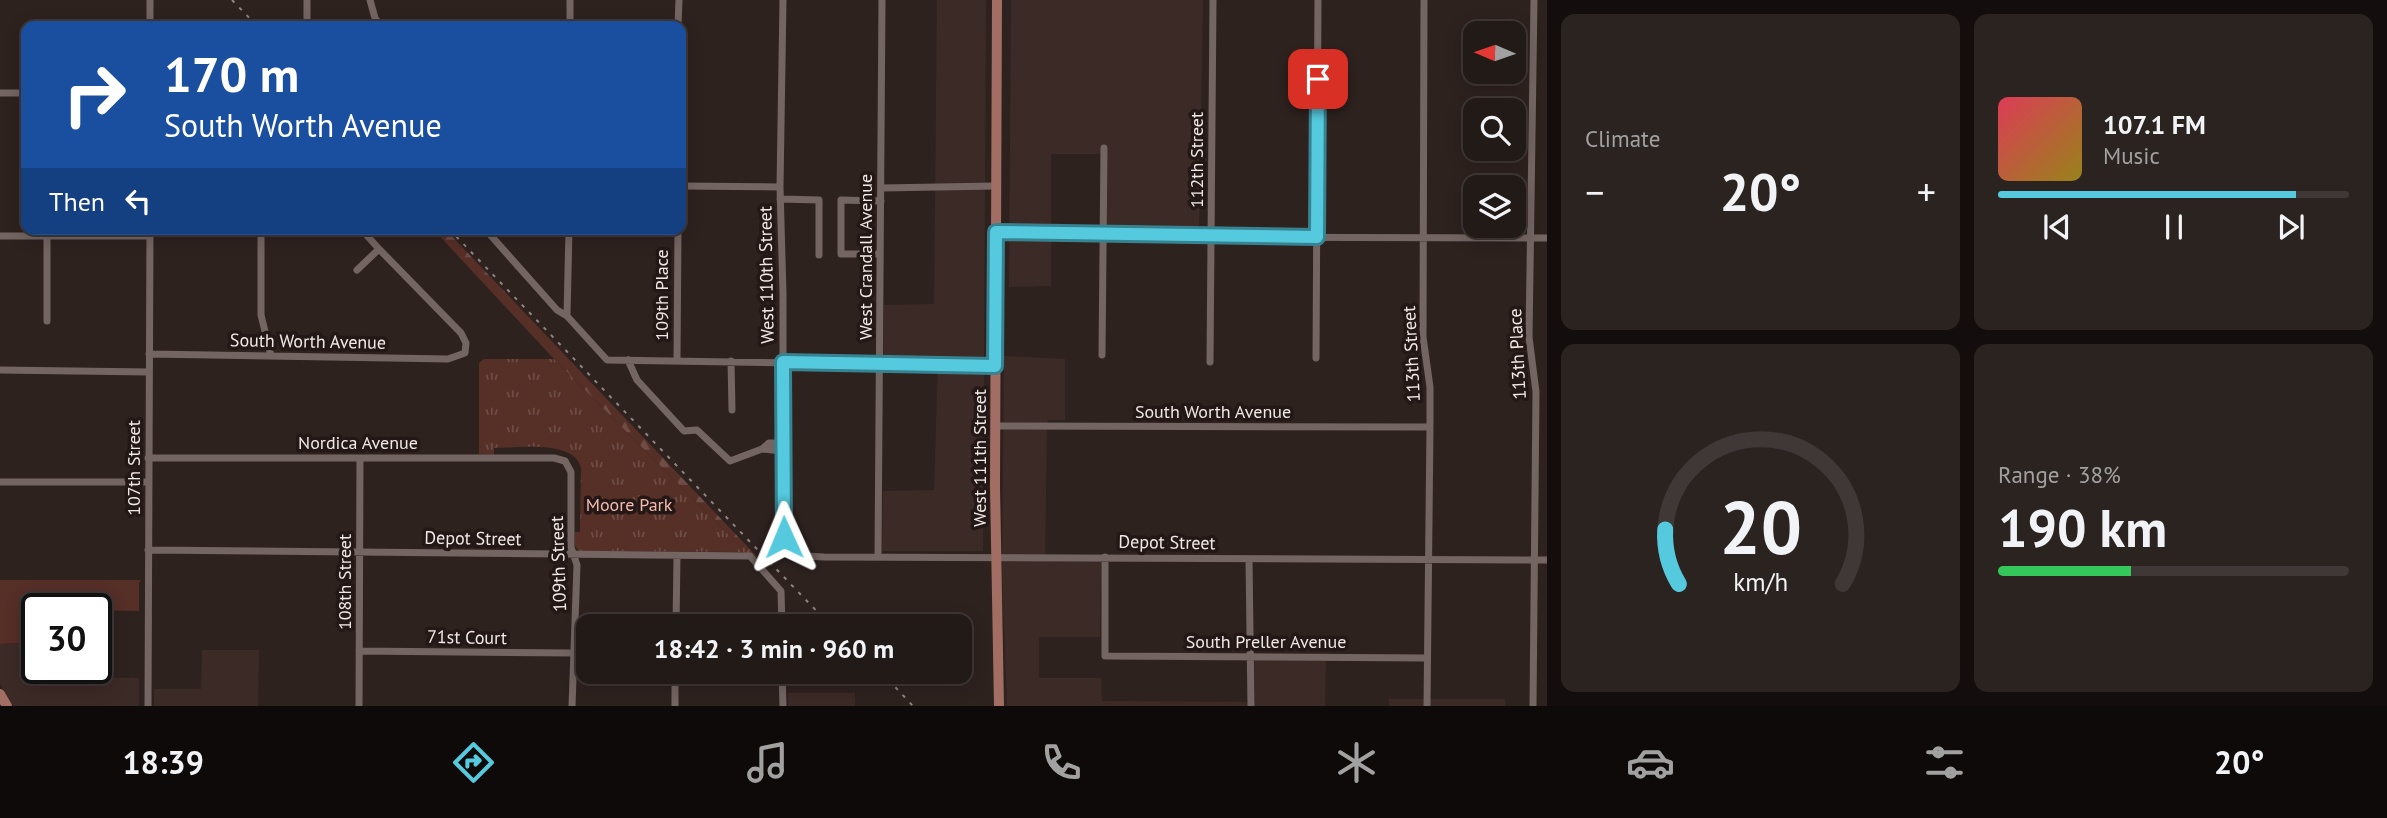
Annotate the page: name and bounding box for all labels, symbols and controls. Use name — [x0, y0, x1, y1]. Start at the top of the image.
north arrow — [1463, 21, 1526, 84]
map controls — [1463, 21, 1526, 238]
text: 170 m — [164, 42, 299, 106]
icon: right — [49, 49, 140, 140]
pin — [1288, 49, 1348, 109]
icon: arrive — [1299, 60, 1337, 98]
button: search — [1463, 98, 1526, 161]
text: South Worth Avenue — [164, 104, 442, 146]
text: 107.1 FM — [2103, 108, 2206, 141]
street label: 112th Street — [1185, 112, 1208, 208]
text: Climate — [1585, 124, 1660, 153]
text: Music — [2103, 141, 2160, 170]
text: 20° — [1720, 158, 1801, 225]
text: − — [1585, 167, 1604, 216]
text: + — [1917, 167, 1936, 216]
street label: West Crandall Avenue — [854, 174, 877, 340]
button: layers — [1463, 175, 1526, 238]
icon: left — [119, 182, 157, 220]
text: Then — [49, 185, 105, 218]
street label: West 110th Street — [753, 206, 779, 344]
icon: previous — [2038, 208, 2076, 246]
icon: pause — [2155, 208, 2193, 246]
icon: next — [2272, 208, 2310, 246]
street label: 109th Place — [650, 249, 673, 341]
street label: 113th Street — [1397, 305, 1425, 403]
street label: 113th Place — [1503, 308, 1531, 400]
street label: South Worth Avenue — [230, 328, 386, 354]
street label: West 111th Street — [968, 389, 991, 527]
street label: South Worth Avenue — [1135, 400, 1291, 423]
street label: 107th Street — [122, 420, 145, 516]
street label: Nordica Avenue — [298, 431, 418, 454]
text: Range · 38% — [1998, 460, 2121, 489]
text: 20 — [1719, 480, 1802, 574]
park label: Moore Park — [586, 493, 673, 516]
text: 190 km — [1998, 494, 2167, 561]
position arrow — [747, 500, 821, 574]
street label: 109th Street — [545, 516, 571, 612]
street label: Depot Street — [424, 526, 522, 550]
street label: Depot Street — [1118, 530, 1216, 554]
street label: 108th Street — [333, 534, 356, 630]
text: km/h — [1733, 566, 1788, 598]
speed limit sign: 30 — [21, 593, 112, 684]
street label: 71st Court — [427, 625, 507, 649]
street label: South Preller Avenue — [1186, 630, 1346, 653]
text: 18:42 · 3 min · 960 m — [654, 632, 894, 665]
icon: directions — [449, 738, 498, 787]
icon: music — [743, 738, 792, 787]
icon: phone — [1037, 738, 1086, 787]
icon: climate — [1332, 738, 1381, 787]
icon: car — [1626, 738, 1675, 787]
icon: filters — [1920, 738, 1969, 787]
text: 18:39 — [123, 741, 204, 783]
text: 20° — [2214, 741, 2264, 783]

